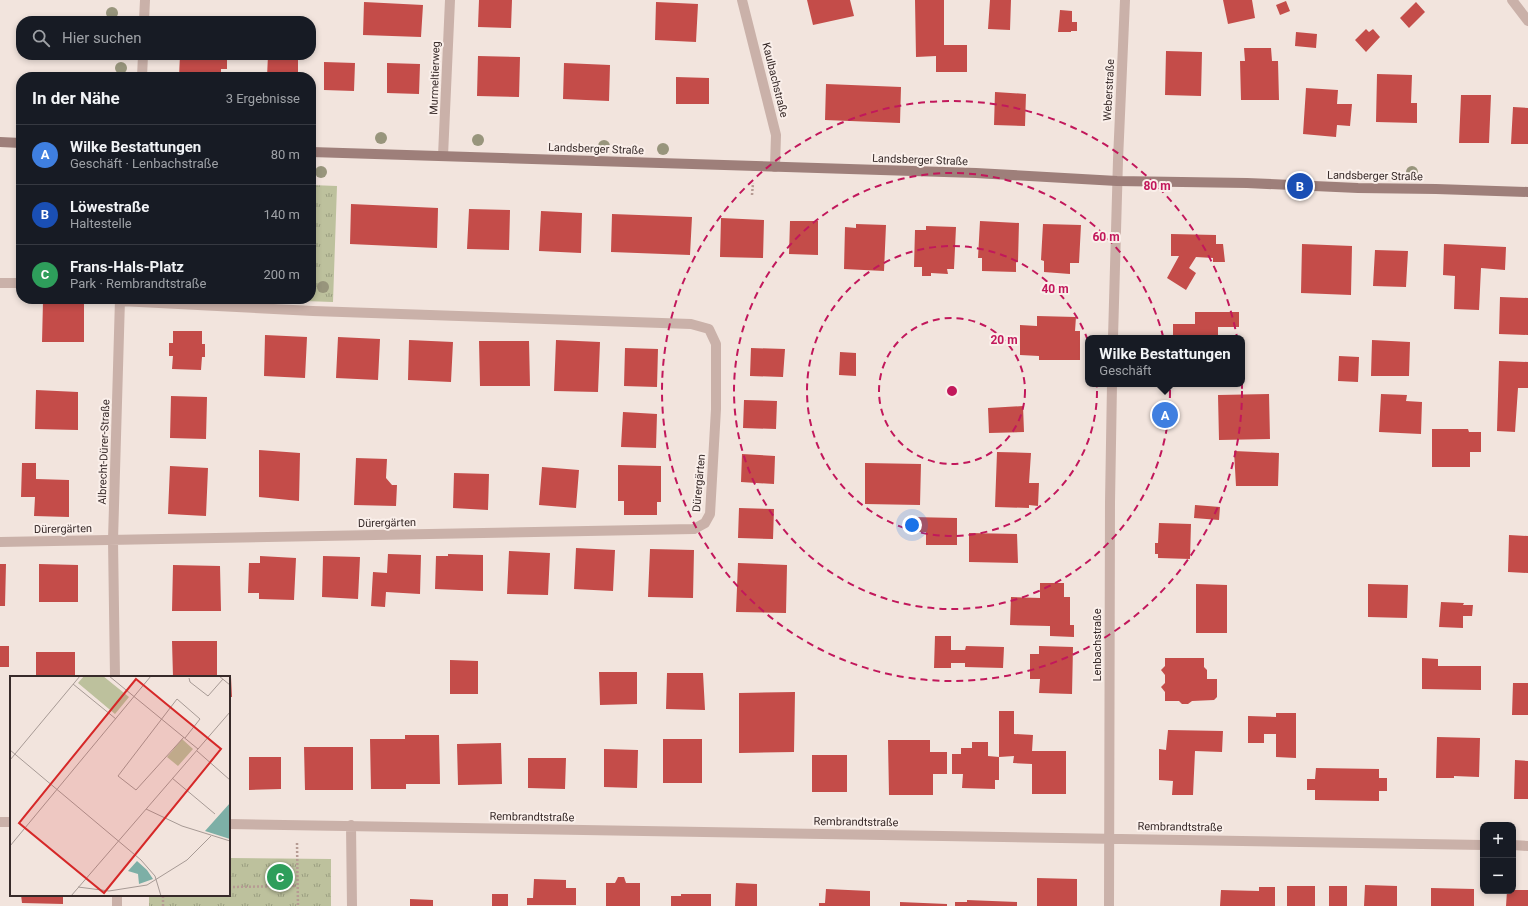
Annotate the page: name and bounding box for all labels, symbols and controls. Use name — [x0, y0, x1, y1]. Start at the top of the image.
search box — [16, 16, 316, 60]
icon: search — [30, 27, 52, 49]
text: Hier suchen — [62, 29, 141, 47]
street label: Murmeltierweg — [427, 41, 443, 115]
street label: Kaulbachstraße — [759, 41, 791, 119]
street label: Weberstraße — [1101, 58, 1117, 121]
text: In der Nähe — [32, 88, 120, 108]
text: 3 Ergebnisse — [226, 91, 300, 106]
text: Wilke Bestattungen — [70, 138, 201, 156]
street label: Landsberger Straße — [548, 141, 644, 157]
text: A — [41, 147, 49, 162]
text: 80 m — [271, 147, 300, 162]
street label: Landsberger Straße — [872, 152, 968, 168]
text: Geschäft · Lenbachstraße — [70, 156, 218, 171]
street label: Landsberger Straße — [1327, 169, 1423, 183]
pin: B — [1287, 171, 1313, 201]
text: 80 m — [1143, 179, 1171, 193]
text: Löwestraße — [70, 198, 149, 216]
text: B — [41, 207, 49, 222]
text: 140 m — [263, 207, 300, 222]
text: Haltestelle — [70, 216, 132, 231]
text: 60 m — [1092, 230, 1120, 244]
text: Frans-Hals-Platz — [70, 258, 184, 276]
text: C — [41, 267, 49, 282]
text: 200 m — [263, 267, 300, 282]
text: Park · Rembrandtstraße — [70, 276, 206, 291]
text: 40 m — [1041, 282, 1069, 296]
text: 20 m — [990, 333, 1018, 347]
popup — [1085, 335, 1245, 387]
text: Wilke Bestattungen — [1099, 345, 1231, 363]
text: Geschäft — [1099, 363, 1152, 378]
centre of rings — [945, 384, 959, 398]
street label: Albrecht-Dürer-Straße — [96, 399, 112, 505]
pin: A — [1152, 400, 1178, 430]
street label: Dürergärten — [690, 454, 708, 512]
your location — [902, 515, 922, 535]
street label: Dürergärten — [358, 516, 416, 530]
street label: Dürergärten — [34, 522, 92, 536]
street label: Lenbachstraße — [1091, 608, 1104, 681]
inset map — [10, 676, 230, 896]
street label: Rembrandtstraße — [489, 810, 575, 824]
street label: Rembrandtstraße — [813, 815, 899, 829]
street label: Rembrandtstraße — [1137, 820, 1223, 834]
map controls — [1480, 822, 1516, 894]
button: + — [1480, 822, 1516, 858]
button: − — [1480, 858, 1516, 894]
pin: C — [267, 862, 293, 892]

